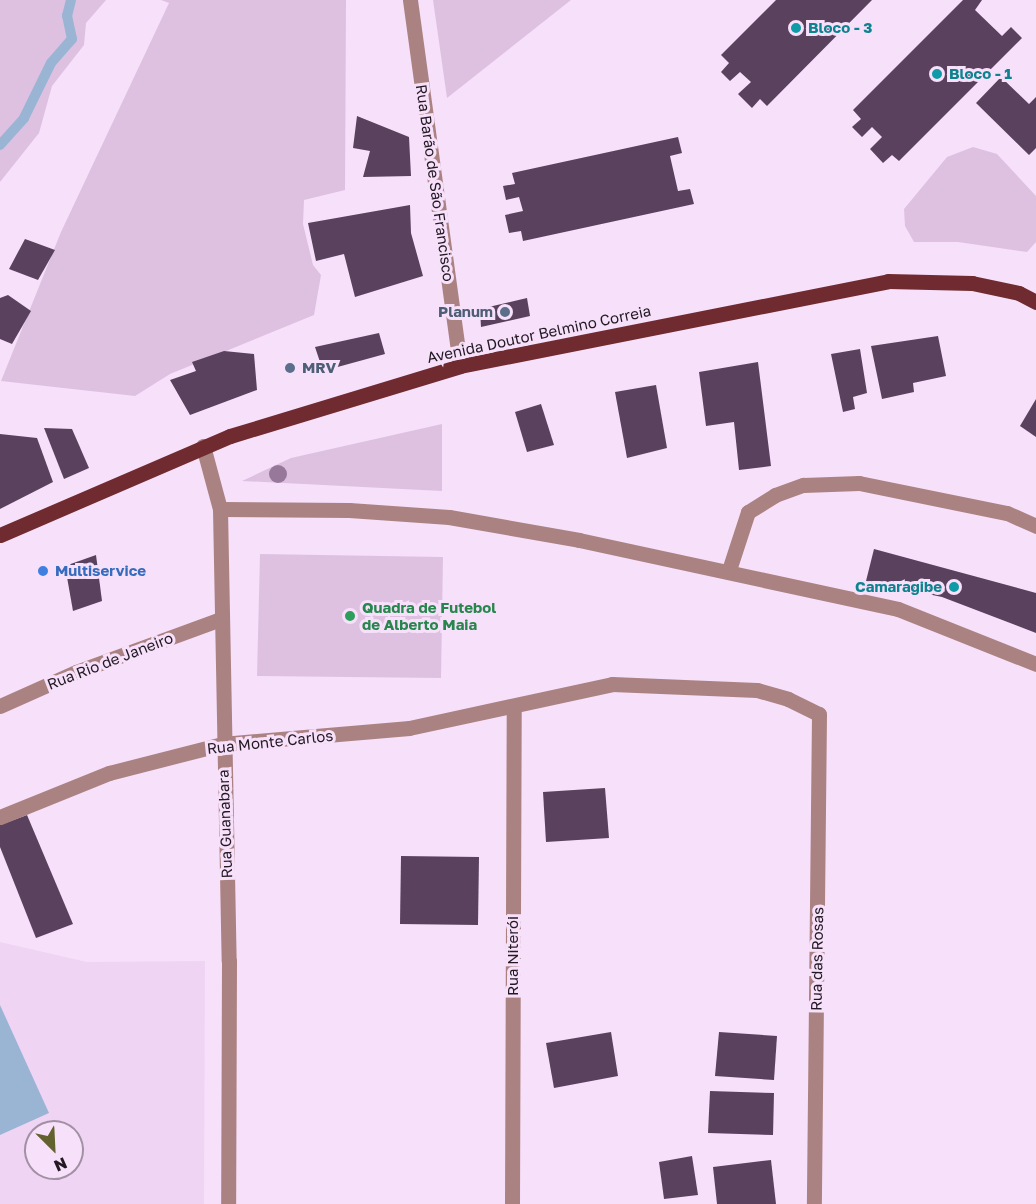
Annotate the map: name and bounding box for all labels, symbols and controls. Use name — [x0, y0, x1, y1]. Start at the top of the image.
place label: Bloco - 3 — [808, 19, 872, 37]
marker: Bloco - 3 — [789, 21, 803, 35]
place label: Bloco - 1 — [949, 65, 1012, 83]
marker: Bloco - 1 — [930, 67, 944, 81]
street label: Rua Barão de São Francisco — [412, 83, 458, 283]
street label: Avenida Doutor Belmino Correia — [425, 301, 653, 367]
place label: Planum — [438, 303, 493, 321]
marker: Planum — [498, 305, 512, 319]
place label: MRV — [302, 359, 336, 377]
marker: MRV — [283, 361, 297, 375]
place label: Multiservice — [55, 562, 146, 580]
marker: Multiservice — [36, 564, 50, 578]
place label: Camaragibe — [855, 578, 942, 596]
marker: Camaragibe — [947, 580, 961, 594]
place label: Quadra de Futebol de Alberto Maia — [362, 598, 496, 633]
marker: Quadra de Futebol de Alberto Maia — [343, 609, 357, 623]
street label: Rua Rio de Janeiro — [45, 629, 175, 693]
street label: Rua Monte Carlos — [206, 726, 334, 758]
street label: Rua Guanabara — [214, 769, 236, 879]
street label: Rua das Rosas — [807, 907, 827, 1011]
street label: Rua Niterói — [504, 916, 522, 996]
north arrow — [24, 1120, 84, 1180]
text: N — [51, 1153, 70, 1176]

